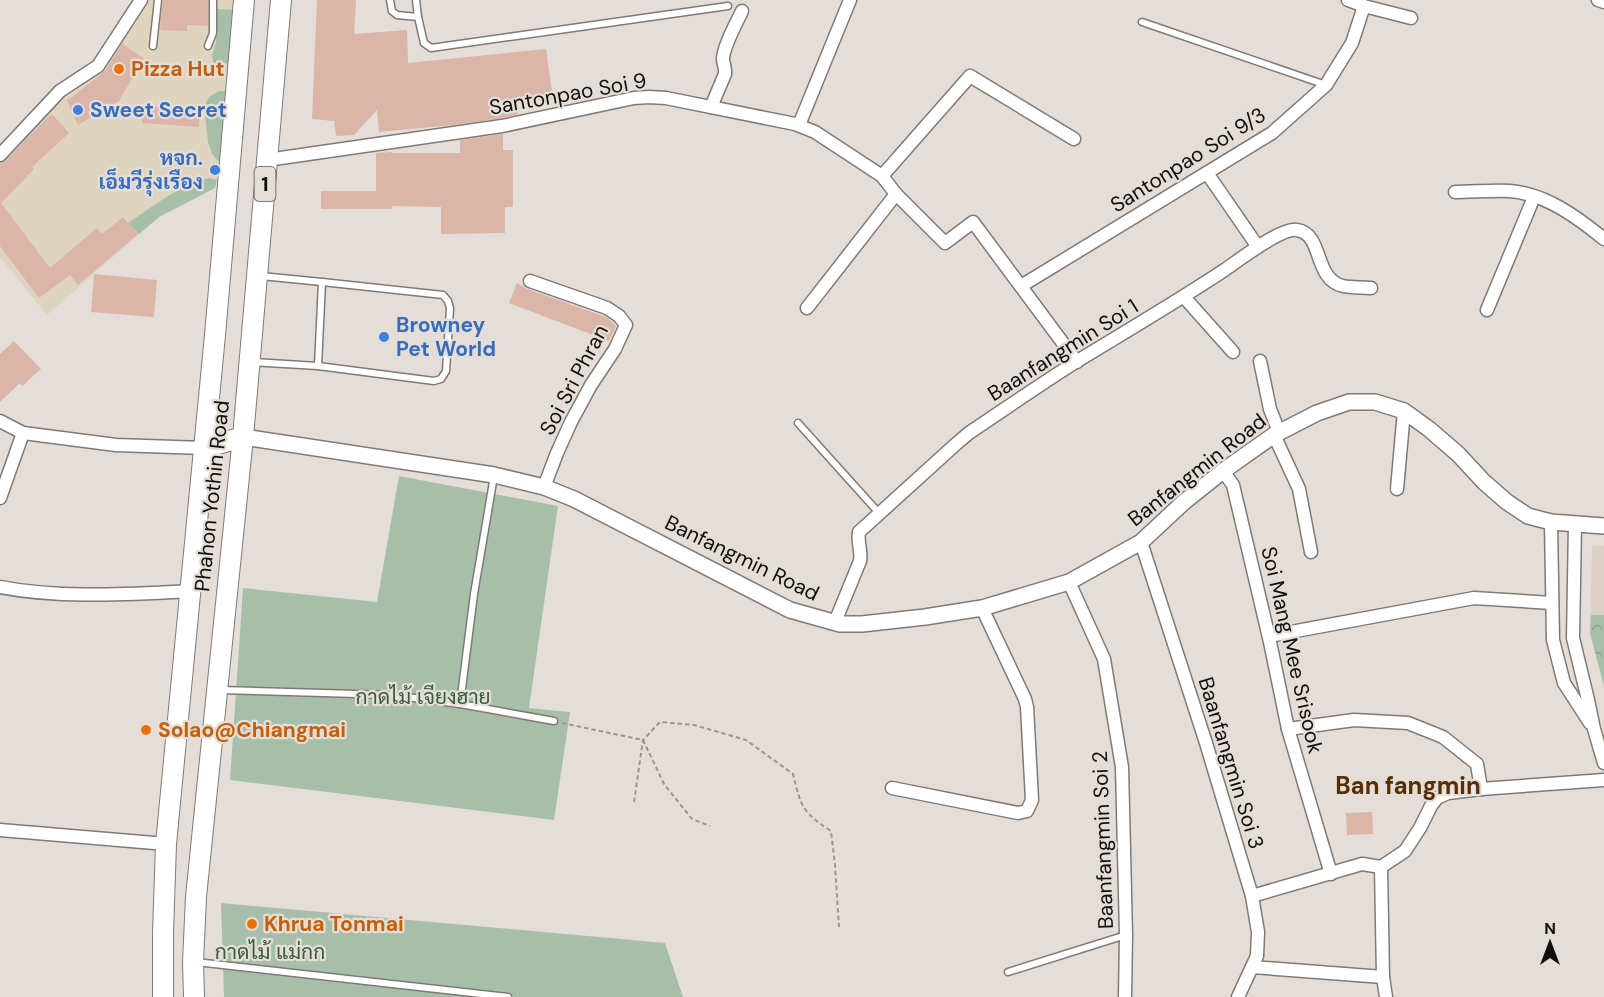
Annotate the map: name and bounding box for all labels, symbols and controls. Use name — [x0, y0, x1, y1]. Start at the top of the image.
place label: Pizza Hut — [131, 55, 225, 83]
marker: Pizza Hut — [112, 62, 126, 76]
street label: Santonpao Soi 9 — [487, 66, 649, 122]
place label: Sweet Secret — [90, 96, 227, 124]
street label: Santonpao Soi 9/3 — [1105, 101, 1271, 219]
marker: Sweet Secret — [71, 103, 85, 117]
place label: หจก. เอ็มวีรุ่งเรือง — [98, 144, 203, 197]
marker: หจก. เอ็มวีรุ่งเรือง — [208, 163, 222, 177]
road number: 1 — [254, 167, 276, 201]
street label: Baanfangmin Soi 1 — [982, 292, 1144, 408]
place label: Browney Pet World — [396, 311, 496, 363]
street label: Soi Sri Phran — [533, 320, 615, 440]
marker: Browney Pet World — [377, 330, 391, 344]
street label: Phahon Yothin Road — [188, 399, 236, 593]
street label: Banfangmin Road — [1122, 407, 1272, 533]
street label: Banfangmin Road — [660, 509, 824, 607]
street label: Soi Mang Mee Srisook — [1255, 544, 1330, 757]
street label: Baanfangmin Soi 3 — [1192, 674, 1270, 852]
park label: กาดไม้ เจียงฮาย — [355, 683, 491, 711]
place label: Solao@Chiangmai — [158, 716, 346, 744]
marker: Solao@Chiangmai — [139, 723, 153, 737]
street label: Baanfangmin Soi 2 — [1086, 750, 1120, 930]
district label: Ban fangmin — [1335, 770, 1481, 801]
place label: Khrua Tonmai — [264, 910, 404, 938]
north arrow — [1520, 913, 1580, 973]
marker: Khrua Tonmai — [245, 917, 259, 931]
text: N — [1544, 918, 1556, 939]
park label: กาดไม้ แม่กก — [215, 938, 325, 966]

